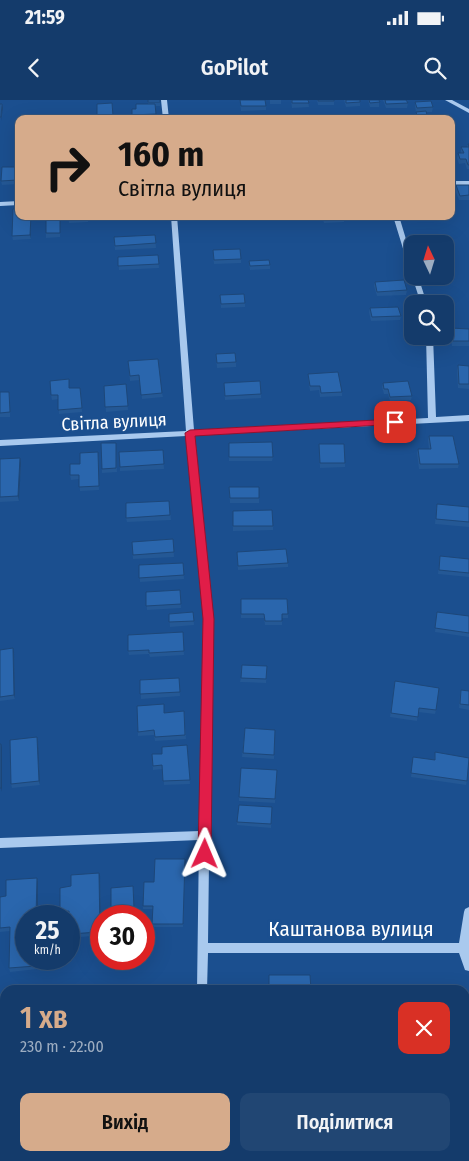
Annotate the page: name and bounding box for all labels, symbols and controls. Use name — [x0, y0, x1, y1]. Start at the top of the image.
text: 21:59 — [25, 6, 65, 29]
icon: back — [20, 54, 48, 82]
text: GoPilot — [201, 54, 268, 81]
icon: search — [421, 54, 449, 82]
text: 160 m — [118, 133, 204, 175]
icon: right — [35, 135, 100, 200]
text: Світла вулиця — [118, 175, 247, 202]
north arrow — [404, 235, 454, 285]
map controls — [404, 235, 454, 345]
button: search — [404, 295, 454, 345]
pin — [374, 401, 416, 443]
street label: Світла вулиця — [61, 408, 167, 436]
icon: arrive — [381, 408, 409, 436]
position arrow — [178, 827, 230, 879]
speed limit sign: 30 — [90, 905, 155, 970]
text: 25 — [36, 916, 59, 946]
street label: Каштанова вулиця — [268, 916, 434, 942]
text: km/h — [34, 943, 61, 957]
text: 1 хв — [20, 1000, 68, 1036]
button: close — [398, 1002, 450, 1054]
text: 230 m · 22:00 — [20, 1037, 104, 1056]
button: Вихід — [20, 1093, 230, 1151]
button: Поділитися — [240, 1093, 450, 1151]

